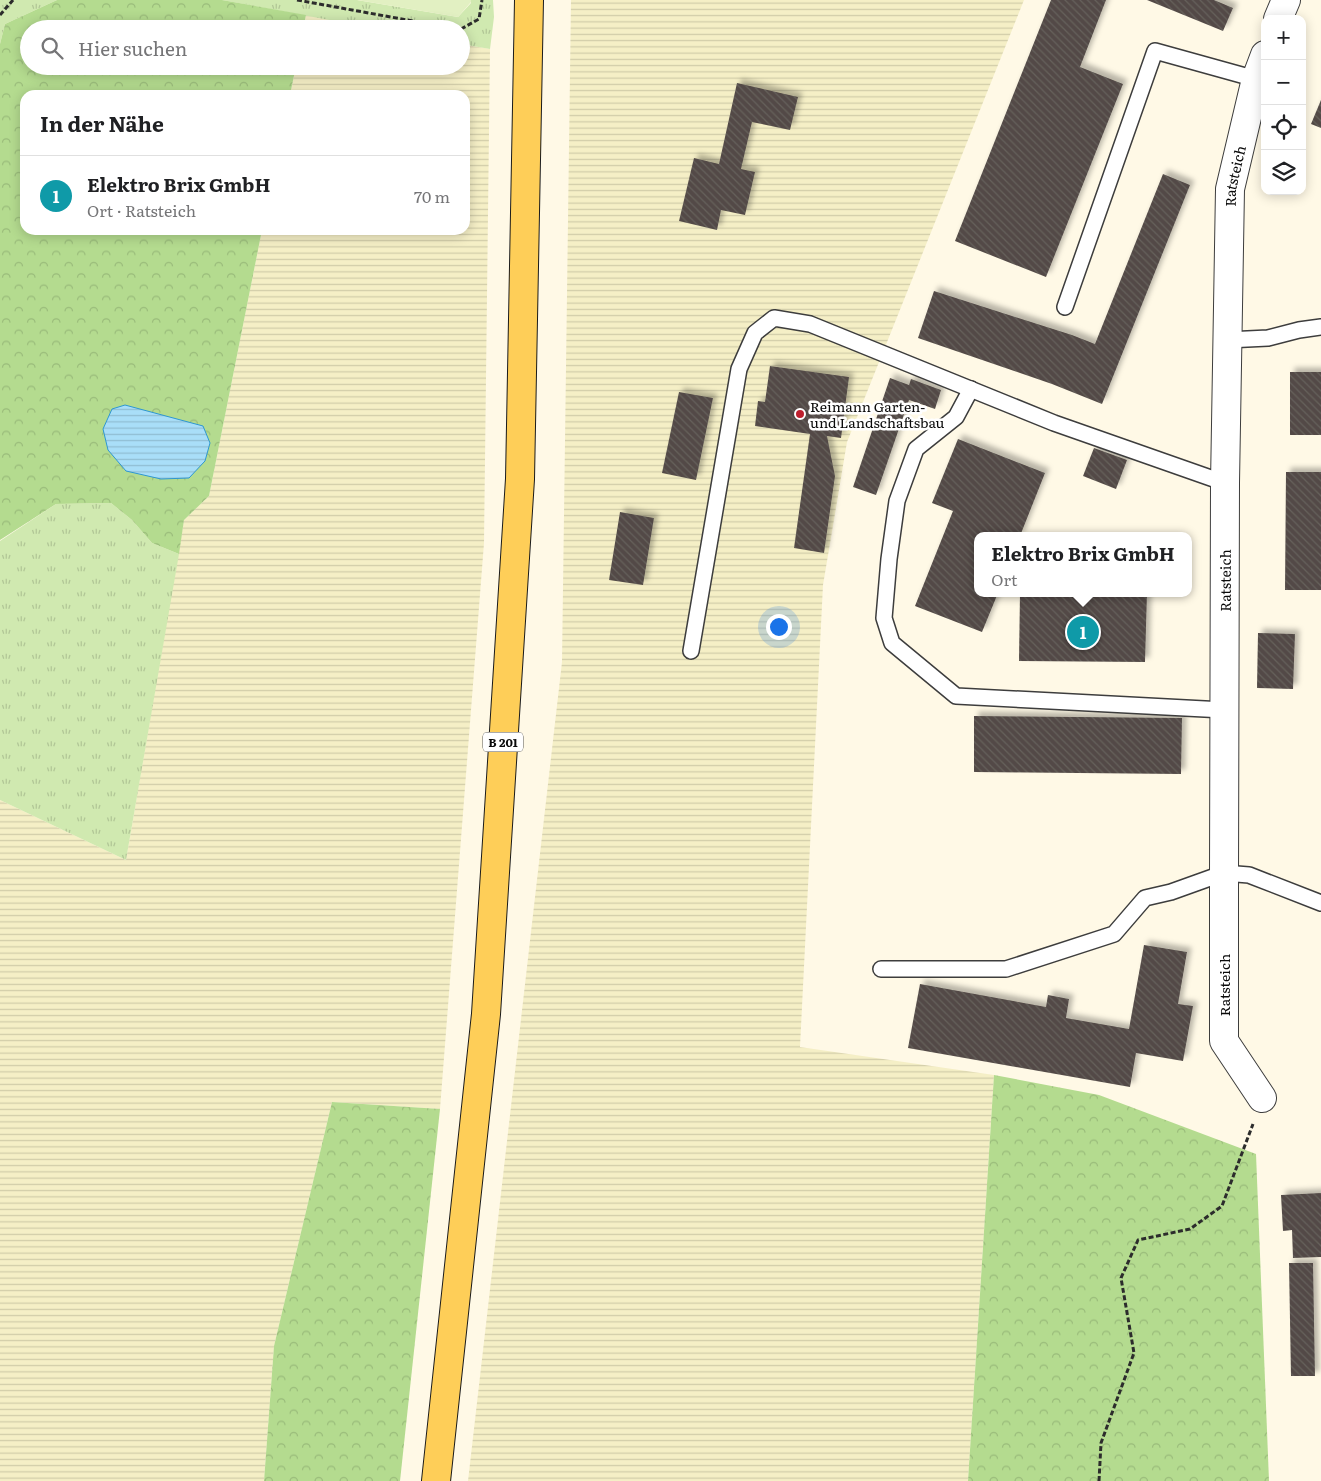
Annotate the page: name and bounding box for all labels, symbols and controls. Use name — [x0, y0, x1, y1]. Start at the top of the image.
map controls — [1261, 15, 1306, 195]
button: + — [1261, 15, 1306, 60]
search box — [20, 20, 470, 75]
icon: search — [38, 34, 66, 62]
text: Hier suchen — [78, 34, 187, 62]
button: − — [1261, 60, 1306, 105]
button: locate — [1261, 105, 1306, 150]
text: In der Nähe — [40, 107, 164, 138]
street label: Ratsteich — [1220, 143, 1250, 207]
button: layers — [1261, 150, 1306, 195]
text: Elektro Brix GmbH — [87, 170, 270, 198]
text: 1 — [53, 184, 59, 208]
text: 70 m — [414, 184, 450, 208]
text: Ort · Ratsteich — [87, 198, 196, 222]
place label: Reimann Garten- und Landschaftsbau — [810, 396, 945, 432]
marker: Reimann Garten- und Landschaftsbau — [794, 408, 806, 420]
popup — [974, 532, 1192, 597]
text: Elektro Brix GmbH — [991, 539, 1175, 567]
street label: Ratsteich — [1215, 549, 1235, 612]
text: Ort — [991, 567, 1018, 591]
pin: 1 — [1067, 613, 1099, 651]
your location — [766, 614, 792, 640]
road number: B 201 — [483, 732, 523, 752]
street label: Ratsteich — [1214, 954, 1234, 1016]

